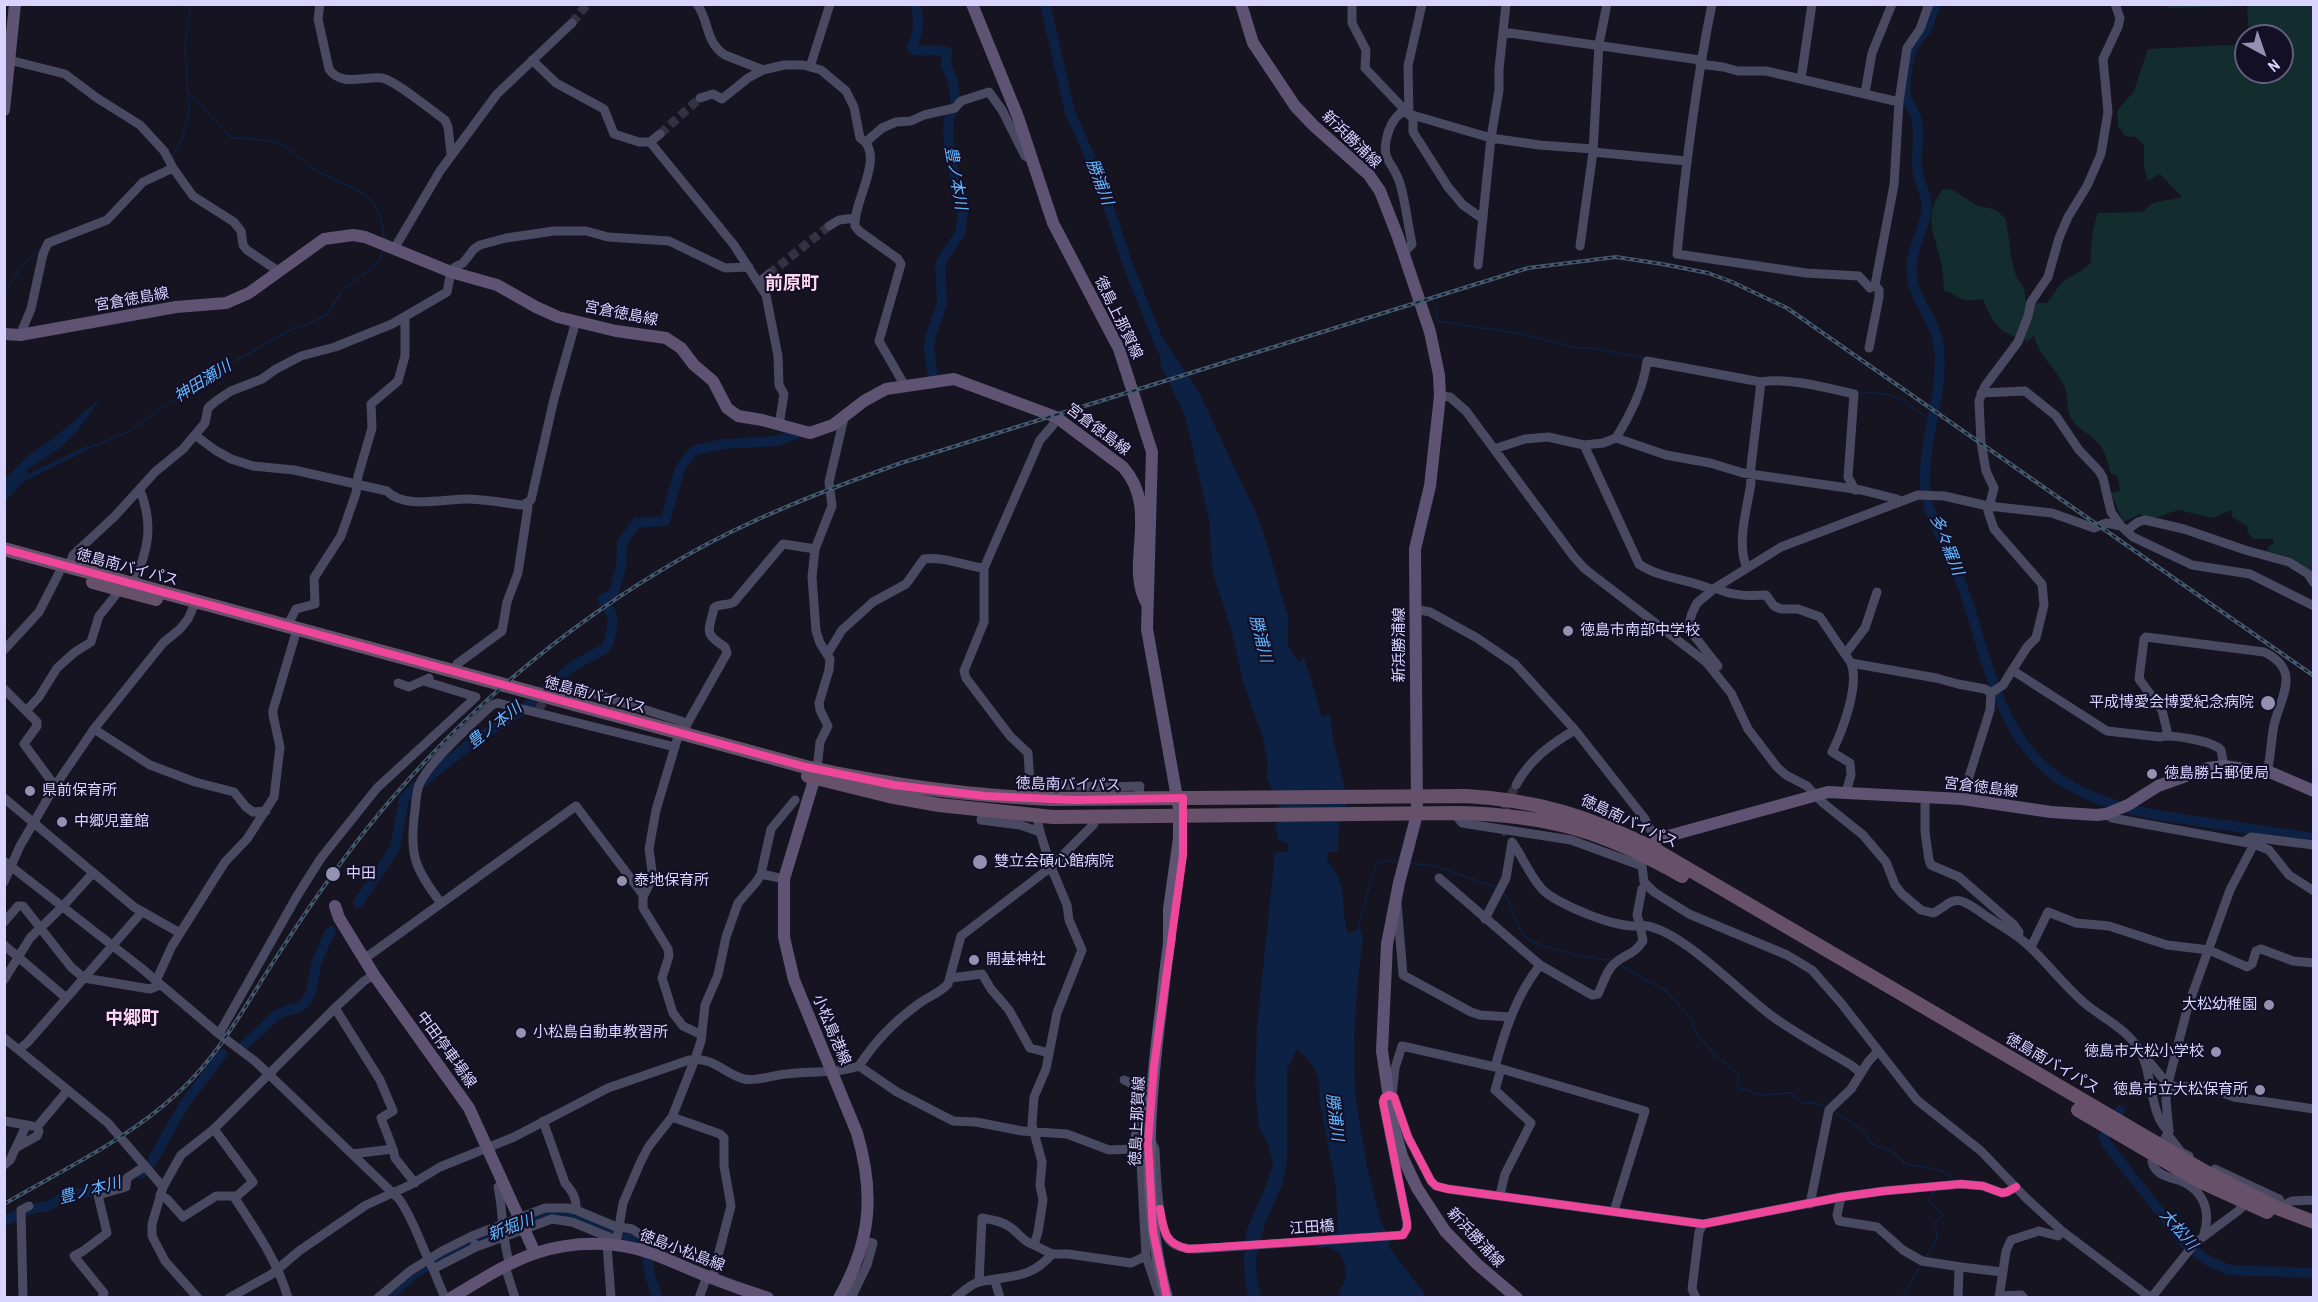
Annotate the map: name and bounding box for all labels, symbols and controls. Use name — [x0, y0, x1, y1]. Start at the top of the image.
north arrow — [2234, 24, 2294, 84]
text: N — [2264, 55, 2285, 78]
street label: 新浜勝浦線 — [1318, 107, 1384, 173]
water label: 豊ノ本川 — [940, 145, 970, 211]
water label: 勝浦川 — [1081, 156, 1117, 208]
district label: 前原町 — [765, 273, 819, 295]
street label: 徳島上那賀線 — [1090, 274, 1146, 362]
street label: 宮倉徳島線 — [94, 285, 170, 315]
street label: 宮倉徳島線 — [582, 298, 660, 330]
water label: 神田瀬川 — [171, 357, 235, 407]
street label: 宮倉徳島線 — [1063, 400, 1133, 460]
water label: 多々羅川 — [1925, 512, 1967, 578]
street label: 徳島南バイパス — [74, 546, 180, 590]
street label: 新浜勝浦線 — [1391, 608, 1409, 682]
water label: 勝浦川 — [1245, 613, 1275, 665]
place label: 徳島市南部中学校 — [1580, 622, 1700, 640]
marker: 徳島市南部中学校 — [1561, 624, 1575, 638]
street label: 徳島南バイパス — [542, 674, 648, 718]
place label: 平成博愛会博愛紀念病院 — [2089, 694, 2254, 712]
marker: 平成博愛会博愛紀念病院 — [2259, 694, 2277, 712]
water label: 豊ノ本川 — [464, 699, 526, 753]
place label: 徳島勝占郵便局 — [2164, 765, 2269, 783]
marker: 徳島勝占郵便局 — [2145, 767, 2159, 781]
street label: 宮倉徳島線 — [1943, 774, 2019, 802]
street label: 徳島南バイパス — [1015, 775, 1121, 795]
place label: 県前保育所 — [42, 782, 117, 800]
marker: 県前保育所 — [23, 784, 37, 798]
street label: 徳島南バイパス — [1578, 792, 1680, 852]
place label: 中郷児童館 — [74, 813, 149, 831]
marker: 中郷児童館 — [55, 815, 69, 829]
marker: 雙立会碩心館病院 — [971, 853, 989, 871]
place label: 雙立会碩心館病院 — [994, 853, 1114, 871]
marker: 中田 — [324, 865, 342, 883]
place label: 中田 — [346, 865, 376, 883]
place label: 泰地保育所 — [634, 872, 709, 890]
marker: 泰地保育所 — [615, 874, 629, 888]
place label: 開基神社 — [986, 951, 1046, 969]
marker: 開基神社 — [967, 953, 981, 967]
street label: 小松島港線 — [808, 992, 854, 1068]
place label: 大松幼稚園 — [2182, 996, 2257, 1014]
marker: 大松幼稚園 — [2262, 998, 2276, 1012]
district label: 中郷町 — [105, 1008, 159, 1030]
street label: 中田停車場線 — [412, 1008, 480, 1092]
place label: 小松島自動車教習所 — [533, 1024, 668, 1042]
marker: 小松島自動車教習所 — [514, 1026, 528, 1040]
street label: 徳島南バイパス — [2002, 1030, 2102, 1098]
place label: 徳島市大松小学校 — [2084, 1043, 2204, 1061]
marker: 徳島市大松小学校 — [2209, 1045, 2223, 1059]
street label: 徳島上那賀線 — [1127, 1076, 1149, 1166]
place label: 徳島市立大松保育所 — [2113, 1081, 2248, 1099]
marker: 徳島市立大松保育所 — [2253, 1083, 2267, 1097]
water label: 勝浦川 — [1322, 1092, 1346, 1142]
water label: 豊ノ本川 — [57, 1173, 123, 1209]
street label: 新浜勝浦線 — [1443, 1204, 1507, 1272]
water label: 大松川 — [2155, 1206, 2201, 1254]
water label: 新堀川 — [485, 1210, 537, 1246]
street label: 江田橋 — [1289, 1217, 1335, 1239]
street label: 徳島小松島線 — [637, 1226, 727, 1276]

